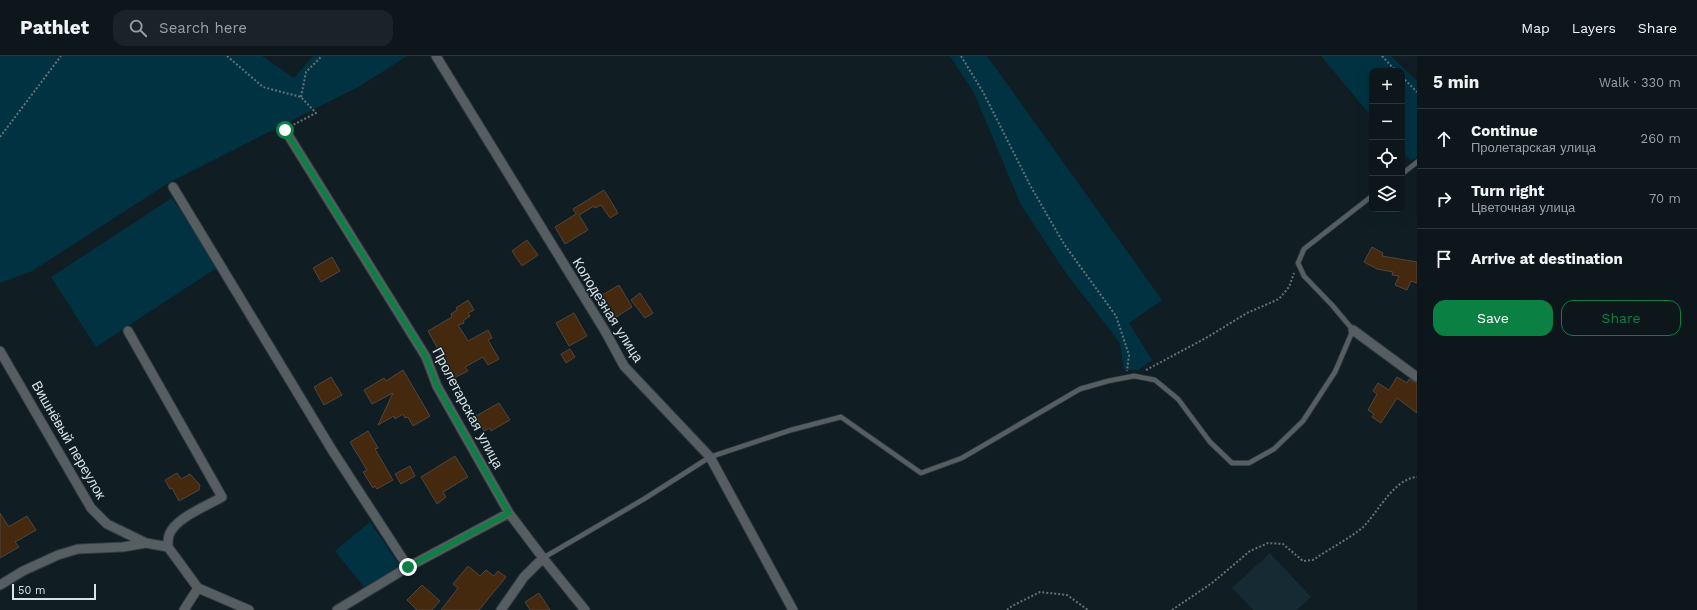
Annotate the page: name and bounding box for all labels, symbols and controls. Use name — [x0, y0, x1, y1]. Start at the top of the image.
search box — [113, 10, 393, 46]
text: Pathlet — [20, 16, 89, 39]
icon: search — [127, 17, 149, 39]
text: Search here — [159, 19, 247, 37]
text: Map — [1521, 20, 1550, 36]
text: Layers — [1572, 20, 1616, 36]
text: Share — [1638, 20, 1677, 36]
map controls — [1369, 68, 1405, 212]
button: + — [1369, 68, 1405, 104]
text: 5 min — [1433, 72, 1479, 92]
text: Walk · 330 m — [1599, 75, 1681, 90]
button: − — [1369, 104, 1405, 140]
route start — [276, 121, 294, 139]
text: Continue — [1471, 122, 1538, 140]
icon: ahead — [1433, 128, 1455, 150]
text: 260 m — [1641, 131, 1681, 146]
button: locate — [1369, 140, 1405, 176]
text: Пролетарская улица — [1471, 140, 1596, 155]
button: layers — [1369, 176, 1405, 212]
text: Turn right — [1471, 182, 1544, 200]
icon: right — [1433, 188, 1455, 210]
text: 70 m — [1649, 191, 1681, 206]
text: Цветочная улица — [1471, 200, 1575, 215]
icon: arrive — [1433, 248, 1455, 270]
text: Arrive at destination — [1471, 250, 1623, 268]
street label: Колодезная улица — [569, 255, 647, 365]
button: Save — [1433, 300, 1553, 336]
button: Share — [1561, 300, 1681, 336]
street label: Пролетарская улица — [429, 345, 507, 471]
street label: Вишнёвый переулок — [29, 378, 110, 503]
route end — [399, 558, 417, 576]
scale bar — [12, 582, 96, 601]
text: 50 m — [18, 584, 45, 597]

